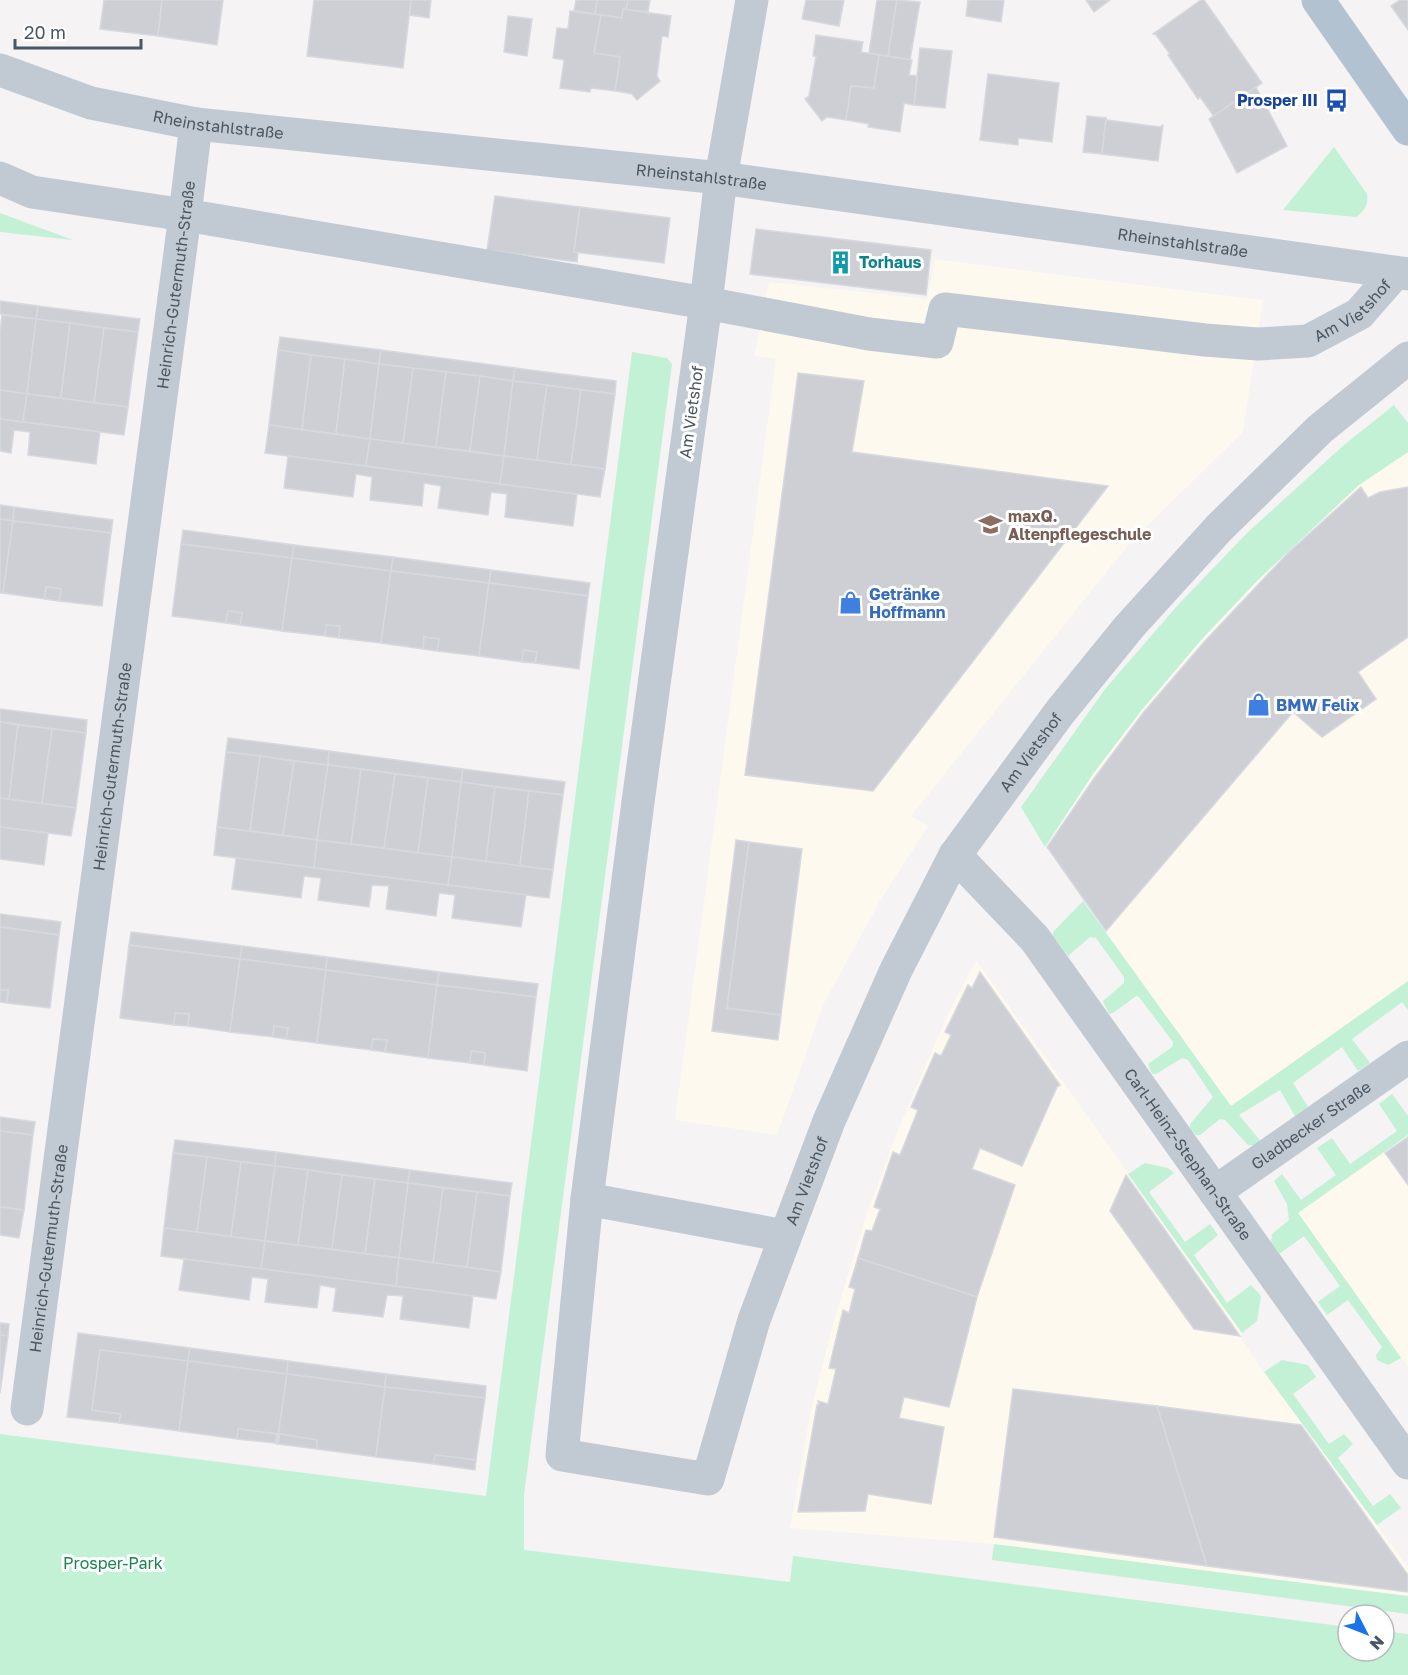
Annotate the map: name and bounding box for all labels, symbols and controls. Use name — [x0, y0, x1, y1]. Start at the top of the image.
scale bar — [15, 12, 141, 50]
text: 20 m — [24, 21, 66, 43]
bus stop icon: Prosper III — [1323, 87, 1349, 113]
place label: Prosper III — [1237, 90, 1318, 110]
street label: Rheinstahlstraße — [151, 106, 285, 143]
street label: Rheinstahlstraße — [635, 159, 768, 194]
street label: Heinrich-Gutermuth-Straße — [152, 179, 199, 390]
street label: Rheinstahlstraße — [1116, 224, 1249, 262]
building icon: Torhaus — [828, 249, 854, 275]
place label: Torhaus — [859, 252, 921, 272]
street label: Am Vietshof — [1310, 275, 1395, 346]
street label: Am Vietshof — [675, 364, 707, 460]
place label: maxQ. Altenpflegeschule — [1008, 506, 1151, 544]
school or university icon: maxQ. Altenpflegeschule — [977, 512, 1003, 538]
place label: Getränke Hoffmann — [869, 584, 945, 622]
shop icon: Getränke Hoffmann — [838, 590, 864, 616]
street label: Heinrich-Gutermuth-Straße — [88, 661, 136, 872]
shop icon: BMW Felix — [1245, 692, 1271, 718]
place label: BMW Felix — [1276, 695, 1360, 715]
street label: Am Vietshof — [995, 708, 1066, 796]
street label: Carl-Heinz-Stephan-Straße — [1120, 1064, 1256, 1244]
street label: Gladbecker Straße — [1247, 1076, 1375, 1174]
street label: Am Vietshof — [781, 1133, 832, 1228]
street label: Heinrich-Gutermuth-Straße — [25, 1143, 72, 1354]
park label: Prosper-Park — [63, 1553, 163, 1573]
north arrow — [1336, 1603, 1396, 1663]
text: N — [1366, 1632, 1389, 1654]

